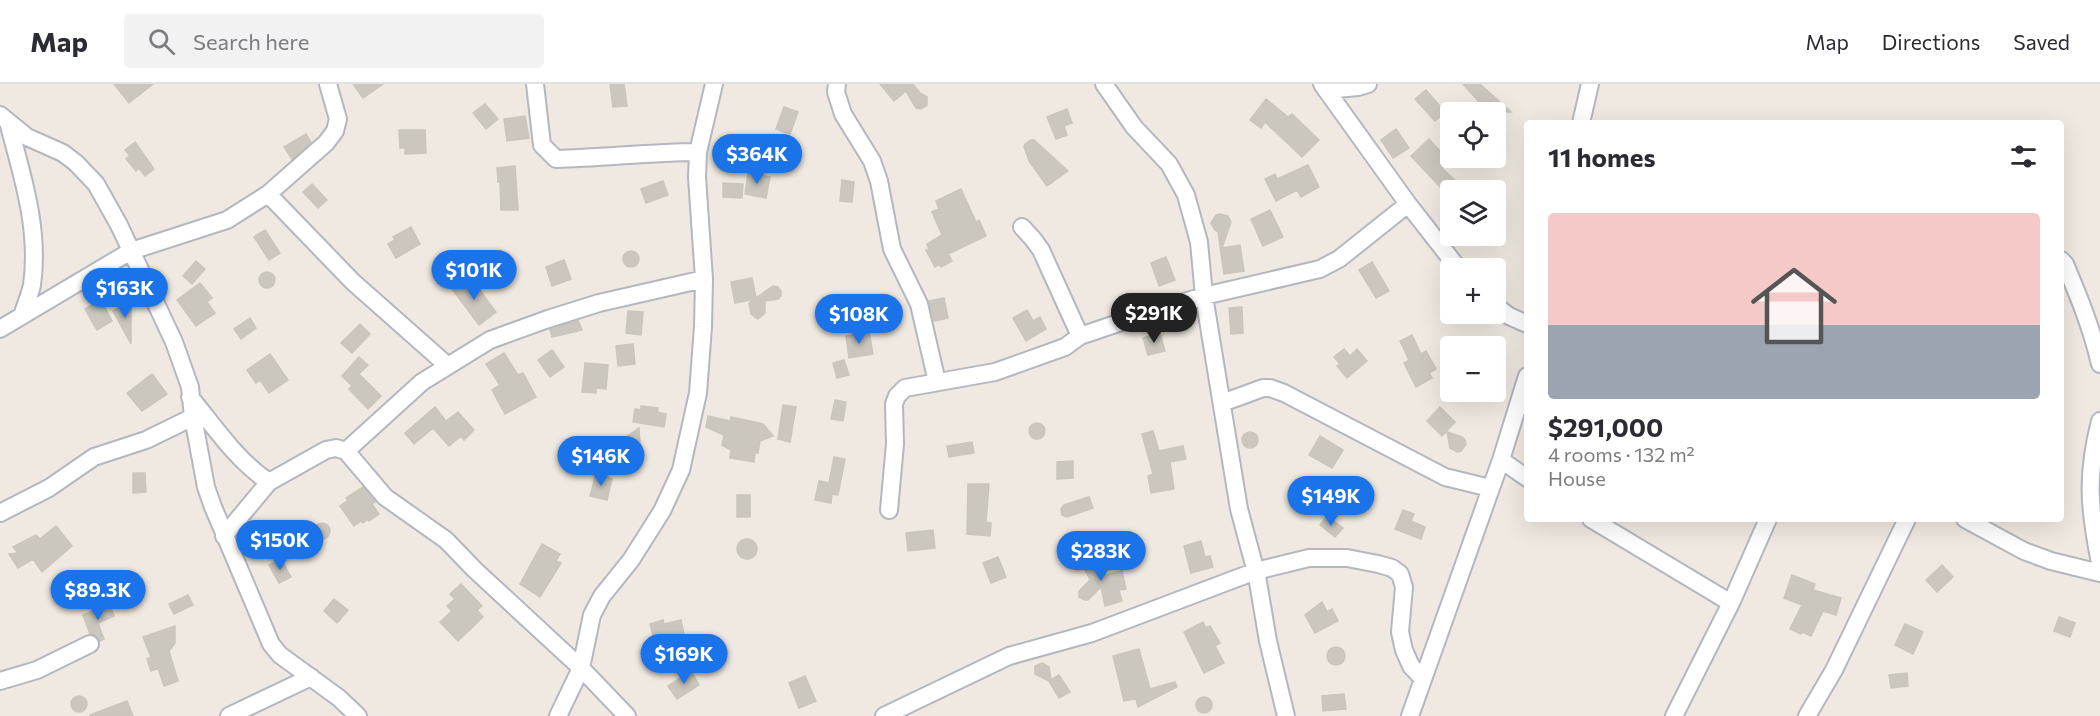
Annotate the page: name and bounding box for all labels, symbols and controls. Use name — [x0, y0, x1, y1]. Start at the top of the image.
search box — [124, 14, 544, 68]
text: Map — [30, 24, 88, 58]
icon: search — [145, 25, 178, 58]
text: Search here — [193, 28, 309, 55]
text: Map — [1806, 29, 1849, 54]
text: Directions — [1882, 29, 1980, 54]
text: Saved — [2013, 29, 2070, 54]
map controls — [1440, 102, 1506, 402]
button: locate — [1440, 102, 1506, 168]
pin: $364K — [715, 134, 799, 185]
icon: filters — [2007, 140, 2040, 173]
text: $364K — [726, 141, 788, 165]
text: 11 homes — [1548, 141, 1656, 172]
button: layers — [1440, 180, 1506, 246]
pin: $101K — [432, 250, 516, 301]
icon: home — [1740, 252, 1848, 360]
text: $101K — [446, 257, 502, 281]
button: + — [1440, 258, 1506, 324]
pin: $163K — [83, 268, 167, 319]
text: $163K — [96, 275, 154, 299]
pin: $291K — [1112, 293, 1196, 344]
pin: $108K — [817, 294, 901, 345]
text: $291K — [1125, 300, 1183, 324]
text: $108K — [829, 301, 889, 325]
button: − — [1440, 336, 1506, 402]
text: $291,000 — [1548, 411, 1663, 442]
pin: $146K — [559, 436, 643, 487]
text: 4 rooms · 132 m² — [1548, 442, 1695, 466]
text: $146K — [571, 443, 631, 467]
text: House — [1548, 466, 1606, 490]
pin: $149K — [1289, 476, 1373, 527]
text: $149K — [1301, 483, 1361, 507]
pin: $150K — [238, 520, 322, 571]
text: $150K — [250, 527, 310, 551]
pin: $283K — [1059, 531, 1143, 582]
text: $283K — [1071, 538, 1131, 562]
pin: $89.3K — [49, 570, 147, 621]
text: $89.3K — [65, 577, 131, 601]
pin: $169K — [642, 634, 726, 685]
text: $169K — [655, 641, 713, 665]

